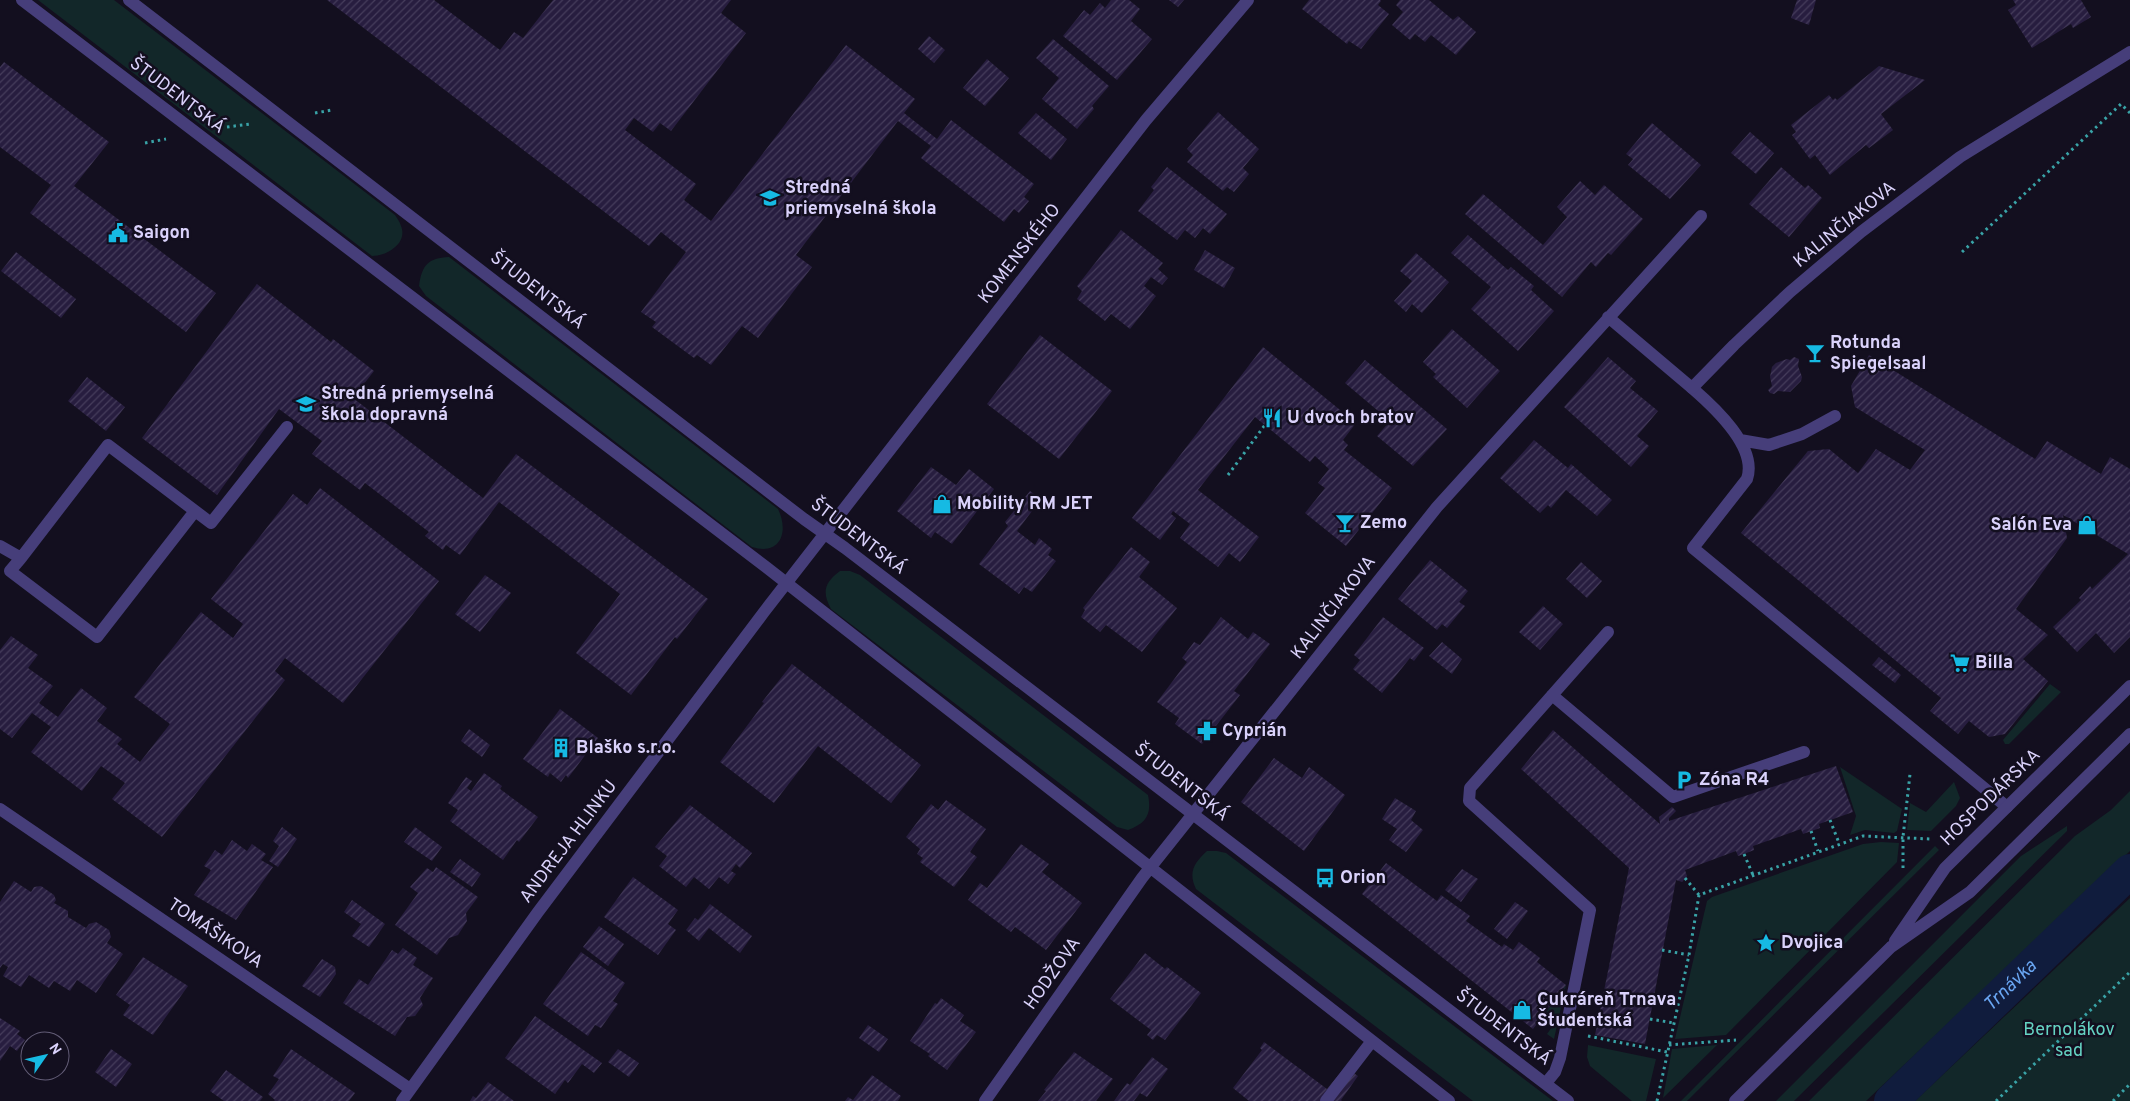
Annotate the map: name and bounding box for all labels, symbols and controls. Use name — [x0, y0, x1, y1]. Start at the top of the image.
street label: ŠTUDENTSKÁ — [125, 51, 231, 139]
street label: KALINČIAKOVA — [1788, 175, 1901, 273]
place label: Stredná priemyselná škola — [785, 177, 936, 221]
school or university icon: Stredná priemyselná škola — [759, 187, 781, 209]
street label: KOMENSKÉHO — [972, 198, 1066, 309]
public building icon: Saigon — [107, 222, 129, 244]
place label: Saigon — [133, 222, 190, 245]
street label: ŠTUDENTSKÁ — [485, 245, 590, 335]
place label: Rotunda Spiegelsaal — [1830, 332, 1926, 376]
bar icon: Rotunda Spiegelsaal — [1804, 342, 1826, 364]
place label: Stredná priemyselná škola dopravná — [321, 383, 494, 427]
school or university icon: Stredná priemyselná škola dopravná — [295, 393, 317, 415]
restaurant icon: U dvoch bratov — [1261, 407, 1283, 429]
place label: U dvoch bratov — [1287, 407, 1414, 430]
street label: ŠTUDENTSKÁ — [806, 492, 912, 580]
shop icon: Mobility RM JET — [931, 493, 953, 515]
place label: Mobility RM JET — [957, 493, 1093, 516]
bar icon: Zemo — [1334, 512, 1356, 534]
place label: Zemo — [1360, 512, 1407, 535]
place label: Salón Eva — [1990, 514, 2072, 537]
shop icon: Salón Eva — [2076, 514, 2098, 536]
street label: KALINČIAKOVA — [1285, 550, 1382, 664]
supermarket icon: Billa — [1949, 652, 1971, 674]
place label: Billa — [1975, 652, 2013, 675]
pharmacy icon: Cyprián — [1196, 720, 1218, 742]
place label: Cyprián — [1222, 720, 1287, 743]
building icon: Blaško s.r.o. — [550, 737, 572, 759]
place label: Blaško s.r.o. — [576, 737, 676, 760]
street label: ŠTUDENTSKÁ — [1129, 737, 1234, 827]
street label: HOSPODÁRSKA — [1935, 743, 2046, 852]
parking icon: Zóna R4 — [1673, 769, 1695, 791]
place label: Zóna R4 — [1699, 769, 1769, 792]
street label: ANDREJA HLINKU — [515, 776, 623, 908]
bus stop icon: Orion — [1314, 867, 1336, 889]
place label: Orion — [1340, 867, 1386, 890]
street label: TOMÁŠIKOVA — [163, 892, 268, 974]
street label: HODŽOVA — [1018, 932, 1086, 1015]
place icon: Dvojica — [1755, 932, 1777, 954]
place label: Dvojica — [1781, 932, 1843, 955]
water label: Trnávka — [1979, 955, 2042, 1017]
street label: ŠTUDENTSKÁ — [1451, 983, 1557, 1071]
place label: Cukráreň Trnava Študentská — [1537, 989, 1676, 1033]
shop icon: Cukráreň Trnava Študentská — [1511, 999, 1533, 1021]
park label: Bernolákov sad — [2023, 1019, 2115, 1063]
north arrow — [20, 1031, 70, 1081]
text: N — [45, 1041, 64, 1058]

